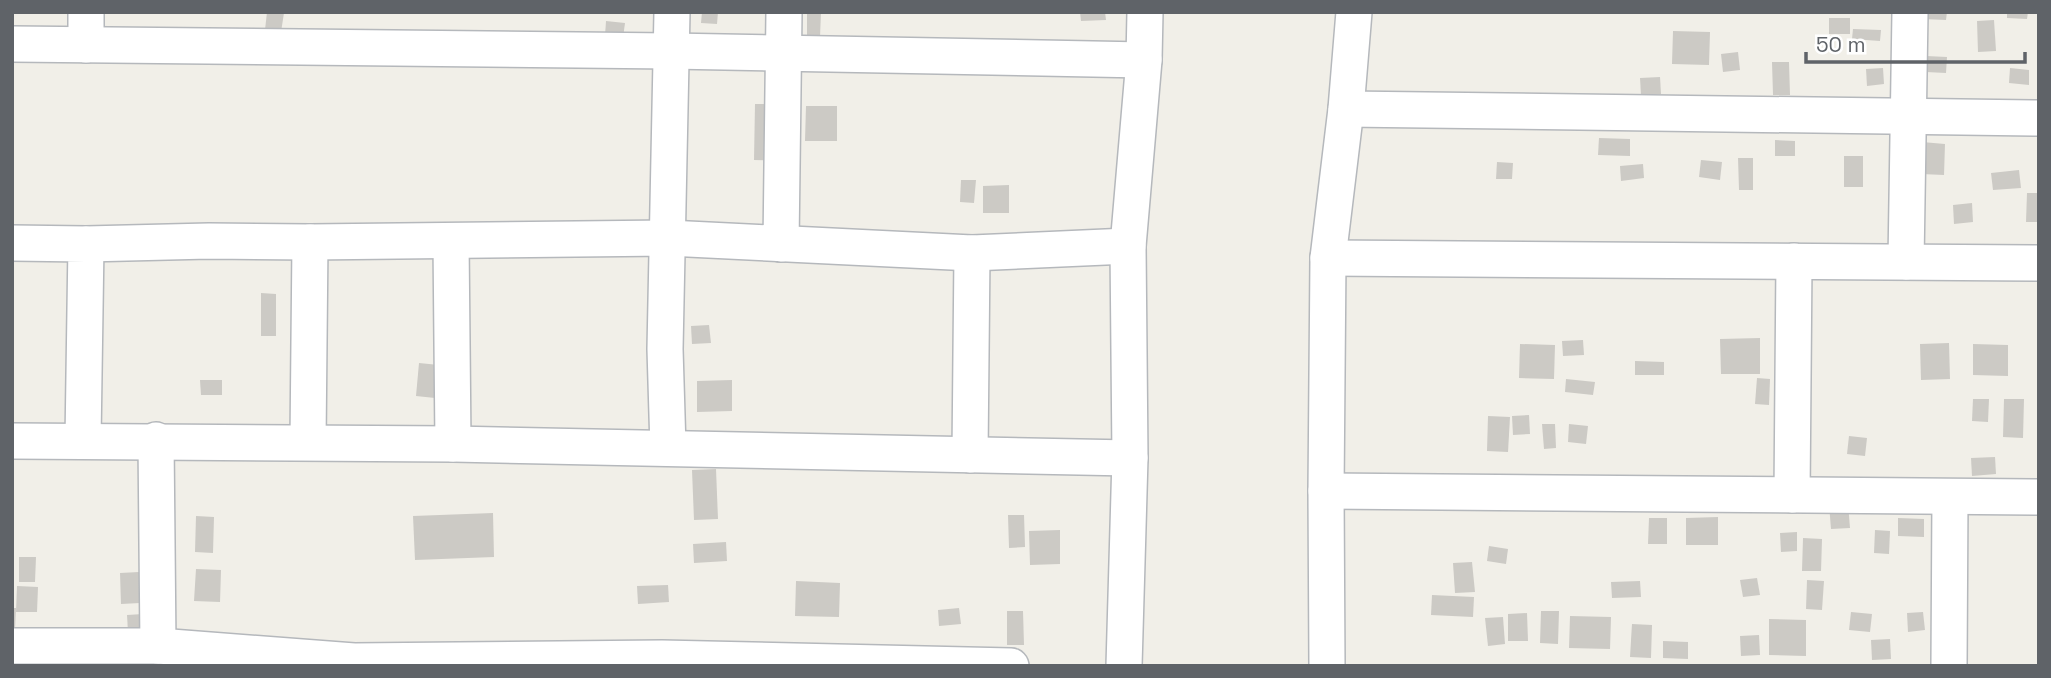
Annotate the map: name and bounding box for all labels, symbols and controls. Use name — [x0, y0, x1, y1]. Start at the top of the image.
scale bar — [1806, 21, 2025, 65]
text: 50 m — [1816, 31, 1866, 58]

